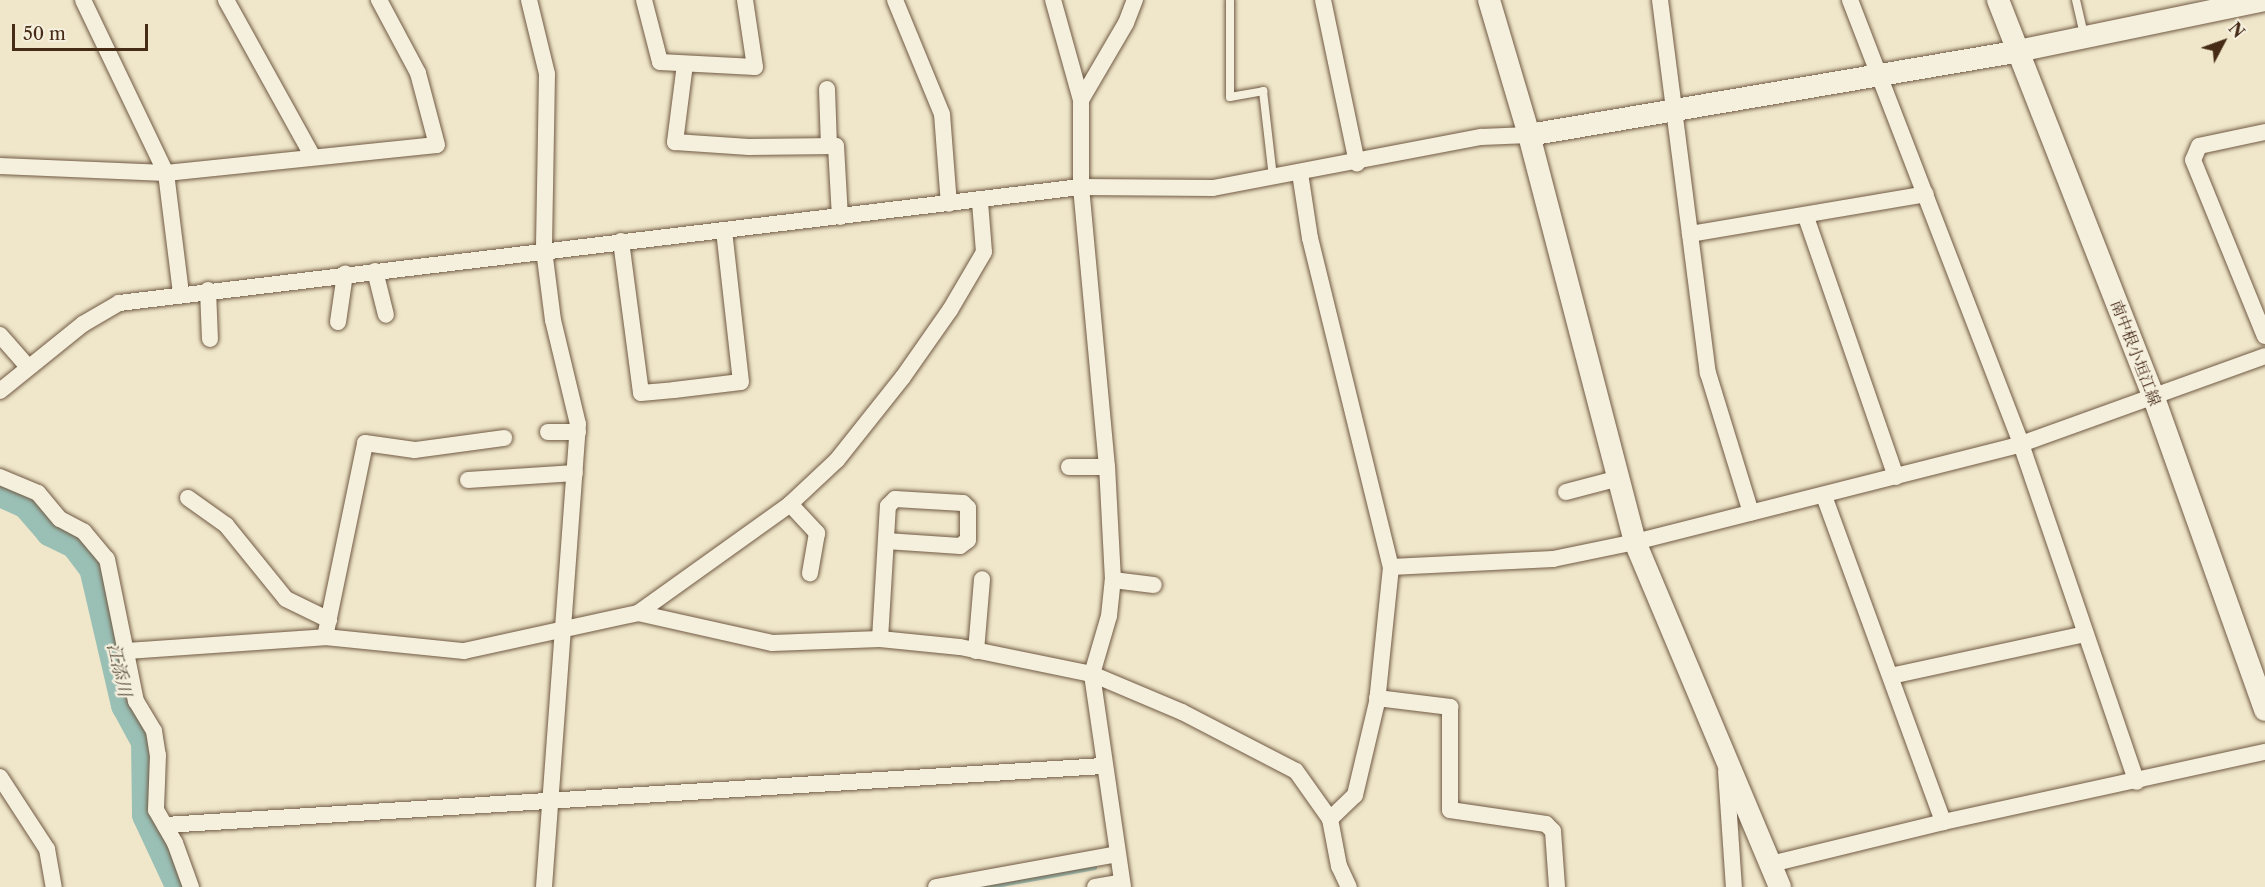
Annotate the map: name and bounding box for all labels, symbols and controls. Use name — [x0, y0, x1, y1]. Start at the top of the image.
scale bar — [15, 12, 152, 50]
north arrow — [2193, 12, 2253, 72]
text: N — [2224, 18, 2249, 42]
text: 50 m — [23, 23, 66, 45]
street label: 南中根小垣江線 — [2107, 297, 2165, 409]
water label: 江添川 — [102, 641, 136, 699]

